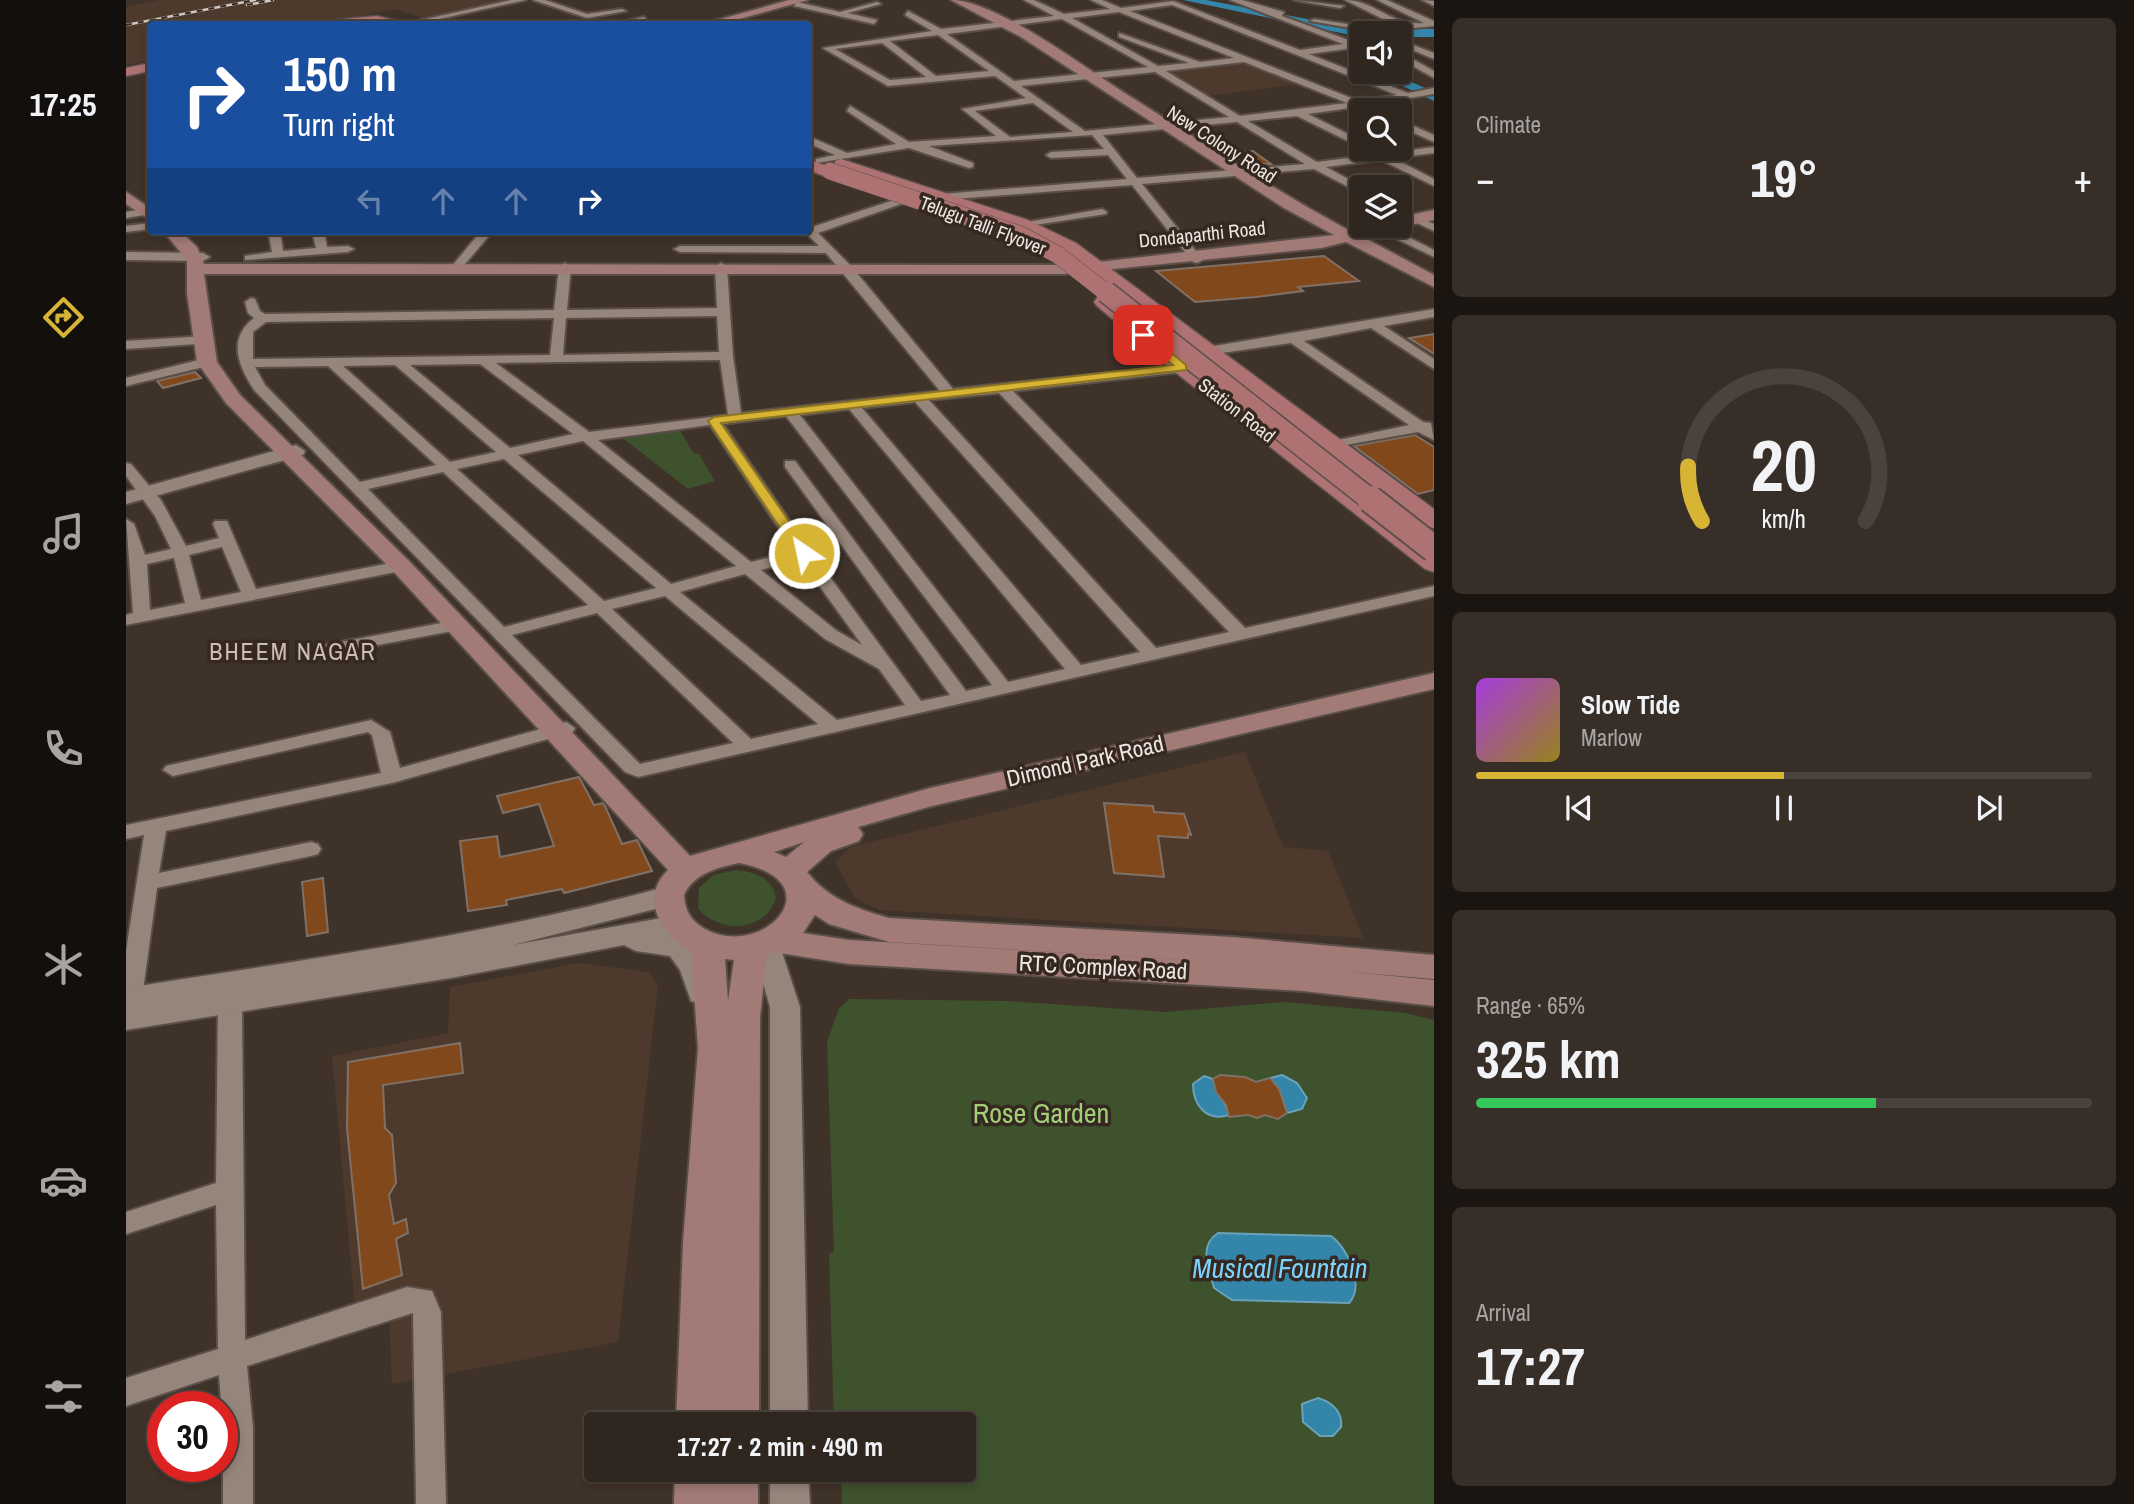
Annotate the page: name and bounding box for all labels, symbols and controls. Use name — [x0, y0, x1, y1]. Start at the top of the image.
map controls — [1349, 21, 1412, 238]
button: sound — [1349, 21, 1412, 84]
text: 150 m — [283, 40, 397, 106]
icon: right — [168, 49, 259, 140]
text: 17:25 — [29, 83, 97, 126]
button: search — [1349, 98, 1412, 161]
street label: New Colony Road — [1162, 99, 1282, 189]
text: Turn right — [283, 103, 395, 146]
text: Climate — [1476, 109, 1541, 140]
text: 19° — [1750, 143, 1818, 213]
text: − — [1476, 153, 1494, 204]
text: + — [2074, 153, 2092, 204]
button: layers — [1349, 175, 1412, 238]
icon: left — [351, 182, 389, 220]
icon: ahead — [424, 182, 462, 220]
icon: ahead — [497, 182, 535, 220]
icon: right — [570, 182, 608, 220]
street label: Telugu Talli Flyover — [916, 189, 1051, 261]
street label: Dondaparthi Road — [1137, 214, 1267, 254]
icon: directions — [39, 293, 88, 342]
pin — [1113, 305, 1173, 365]
icon: arrive — [1124, 316, 1162, 354]
street label: Station Road — [1193, 372, 1281, 448]
text: 20 — [1751, 416, 1817, 514]
text: km/h — [1762, 502, 1806, 536]
icon: music — [39, 509, 88, 558]
position arrow — [767, 516, 841, 590]
district label: BHEEM NAGAR — [209, 635, 377, 667]
text: Slow Tide — [1581, 687, 1680, 722]
text: Marlow — [1581, 722, 1642, 753]
icon: phone — [39, 724, 88, 773]
street label: Dimond Park Road — [1003, 727, 1167, 794]
icon: previous — [1560, 789, 1598, 827]
icon: pause — [1765, 789, 1803, 827]
icon: next — [1970, 789, 2008, 827]
icon: climate — [39, 940, 88, 989]
street label: RTC Complex Road — [1018, 947, 1188, 986]
text: Range · 65% — [1476, 990, 1585, 1021]
text: 325 km — [1476, 1024, 1621, 1094]
park label: Rose Garden — [973, 1094, 1109, 1132]
icon: car — [39, 1156, 88, 1205]
water label: Musical Fountain — [1192, 1249, 1368, 1287]
text: Arrival — [1476, 1297, 1531, 1328]
text: 17:27 — [1476, 1331, 1585, 1401]
icon: filters — [39, 1372, 88, 1421]
speed limit sign: 30 — [147, 1391, 238, 1482]
text: 17:27 · 2 min · 490 m — [677, 1429, 883, 1464]

